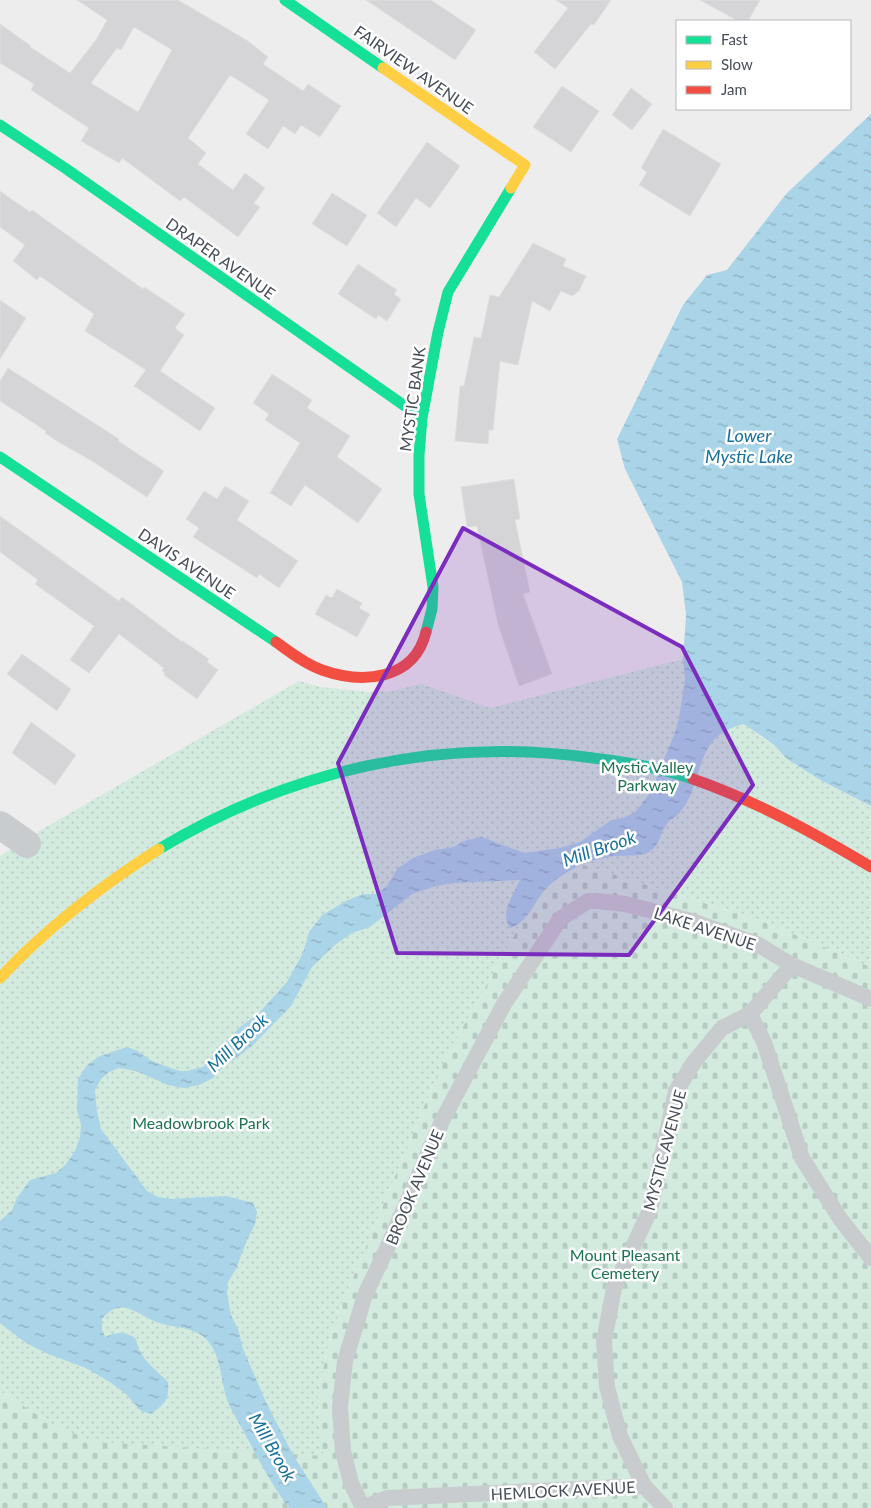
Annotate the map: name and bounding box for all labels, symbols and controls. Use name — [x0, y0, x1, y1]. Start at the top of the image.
legend — [676, 20, 851, 110]
street label: FAIRVIEW AVENUE — [351, 21, 477, 117]
text: Fast — [721, 30, 748, 48]
text: Slow — [721, 55, 753, 73]
text: Jam — [721, 80, 747, 98]
street label: DRAPER AVENUE — [163, 213, 279, 303]
street label: MYSTIC BANK — [395, 345, 429, 453]
water label: Lower Mystic Lake — [705, 424, 793, 467]
street label: DAVIS AVENUE — [135, 524, 239, 602]
park label: Mystic Valley Parkway — [601, 757, 694, 794]
water label: Mill Brook — [560, 825, 639, 871]
street label: LAKE AVENUE — [652, 903, 758, 953]
water label: Mill Brook — [202, 1008, 272, 1076]
street label: MYSTIC AVENUE — [639, 1087, 689, 1213]
park label: Meadowbrook Park — [132, 1113, 271, 1132]
street label: BROOK AVENUE — [381, 1127, 447, 1247]
park label: Mount Pleasant Cemetery — [570, 1245, 680, 1282]
water label: Mill Brook — [245, 1409, 302, 1486]
street label: HEMLOCK AVENUE — [490, 1477, 636, 1503]

